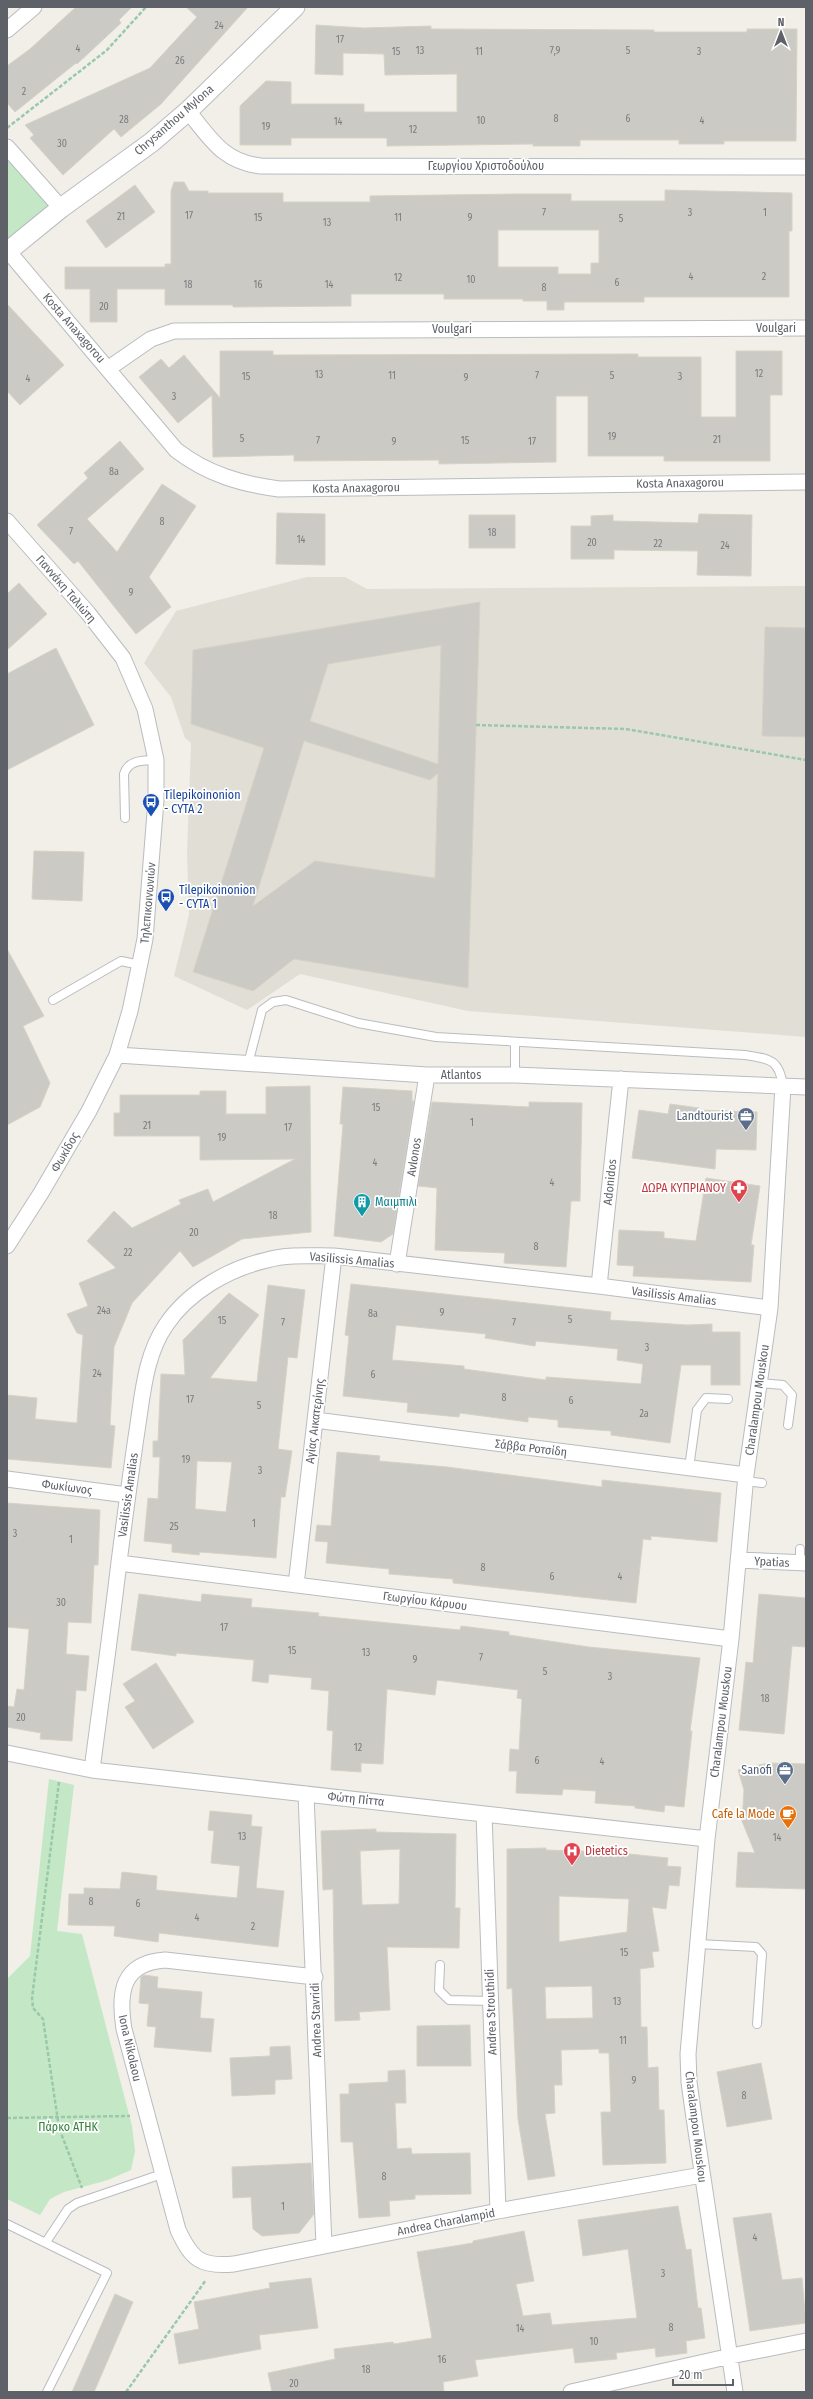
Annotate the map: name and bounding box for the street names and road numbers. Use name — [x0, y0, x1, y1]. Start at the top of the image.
street label: Chrysanthou Mylona — [132, 82, 216, 158]
street label: Γεωργίου Χριστοδούλου — [428, 159, 544, 173]
street label: Kosta Anaxagorou — [40, 290, 108, 366]
street label: Voulgari — [756, 321, 796, 335]
street label: Voulgari — [432, 322, 472, 336]
street label: Kosta Anaxagorou — [636, 475, 724, 491]
street label: Kosta Anaxagorou — [312, 480, 400, 496]
street label: Γιαννάκη Ταλιώτη — [33, 553, 99, 625]
street label: Τηλεπικοινωνιών — [137, 861, 159, 944]
street label: Atlantos — [441, 1068, 481, 1082]
street label: Φωκίδος — [48, 1130, 82, 1174]
street label: Avlonos — [404, 1137, 424, 1177]
street label: Adonidos — [601, 1158, 619, 1206]
street label: Vasilissis Amalias — [309, 1249, 395, 1271]
street label: Vasilissis Amalias — [631, 1284, 717, 1308]
street label: Charalampou Mouskou — [742, 1344, 772, 1456]
street label: Αγίας Αικατερίνης — [303, 1378, 327, 1464]
street label: Σάββα Ροτσίδη — [494, 1437, 568, 1459]
street label: Vasilissis Amalias — [115, 1452, 141, 1538]
street label: Φωκίωνος — [41, 1477, 93, 1497]
street label: Ypatias — [754, 1554, 790, 1570]
street label: Γεωργίου Κάρυου — [382, 1589, 468, 1613]
street label: Charalampou Mouskou — [707, 1666, 735, 1778]
street label: Φώτη Πίττα — [327, 1789, 385, 1809]
street label: Andrea Strouthidi — [482, 1969, 500, 2055]
street label: Andrea Stavridi — [308, 1982, 324, 2058]
street label: Iona Nikolaou — [116, 2013, 144, 2083]
street label: Charalampou Mouskou — [682, 2071, 710, 2183]
street label: Andrea Charalampid — [396, 2206, 496, 2238]

